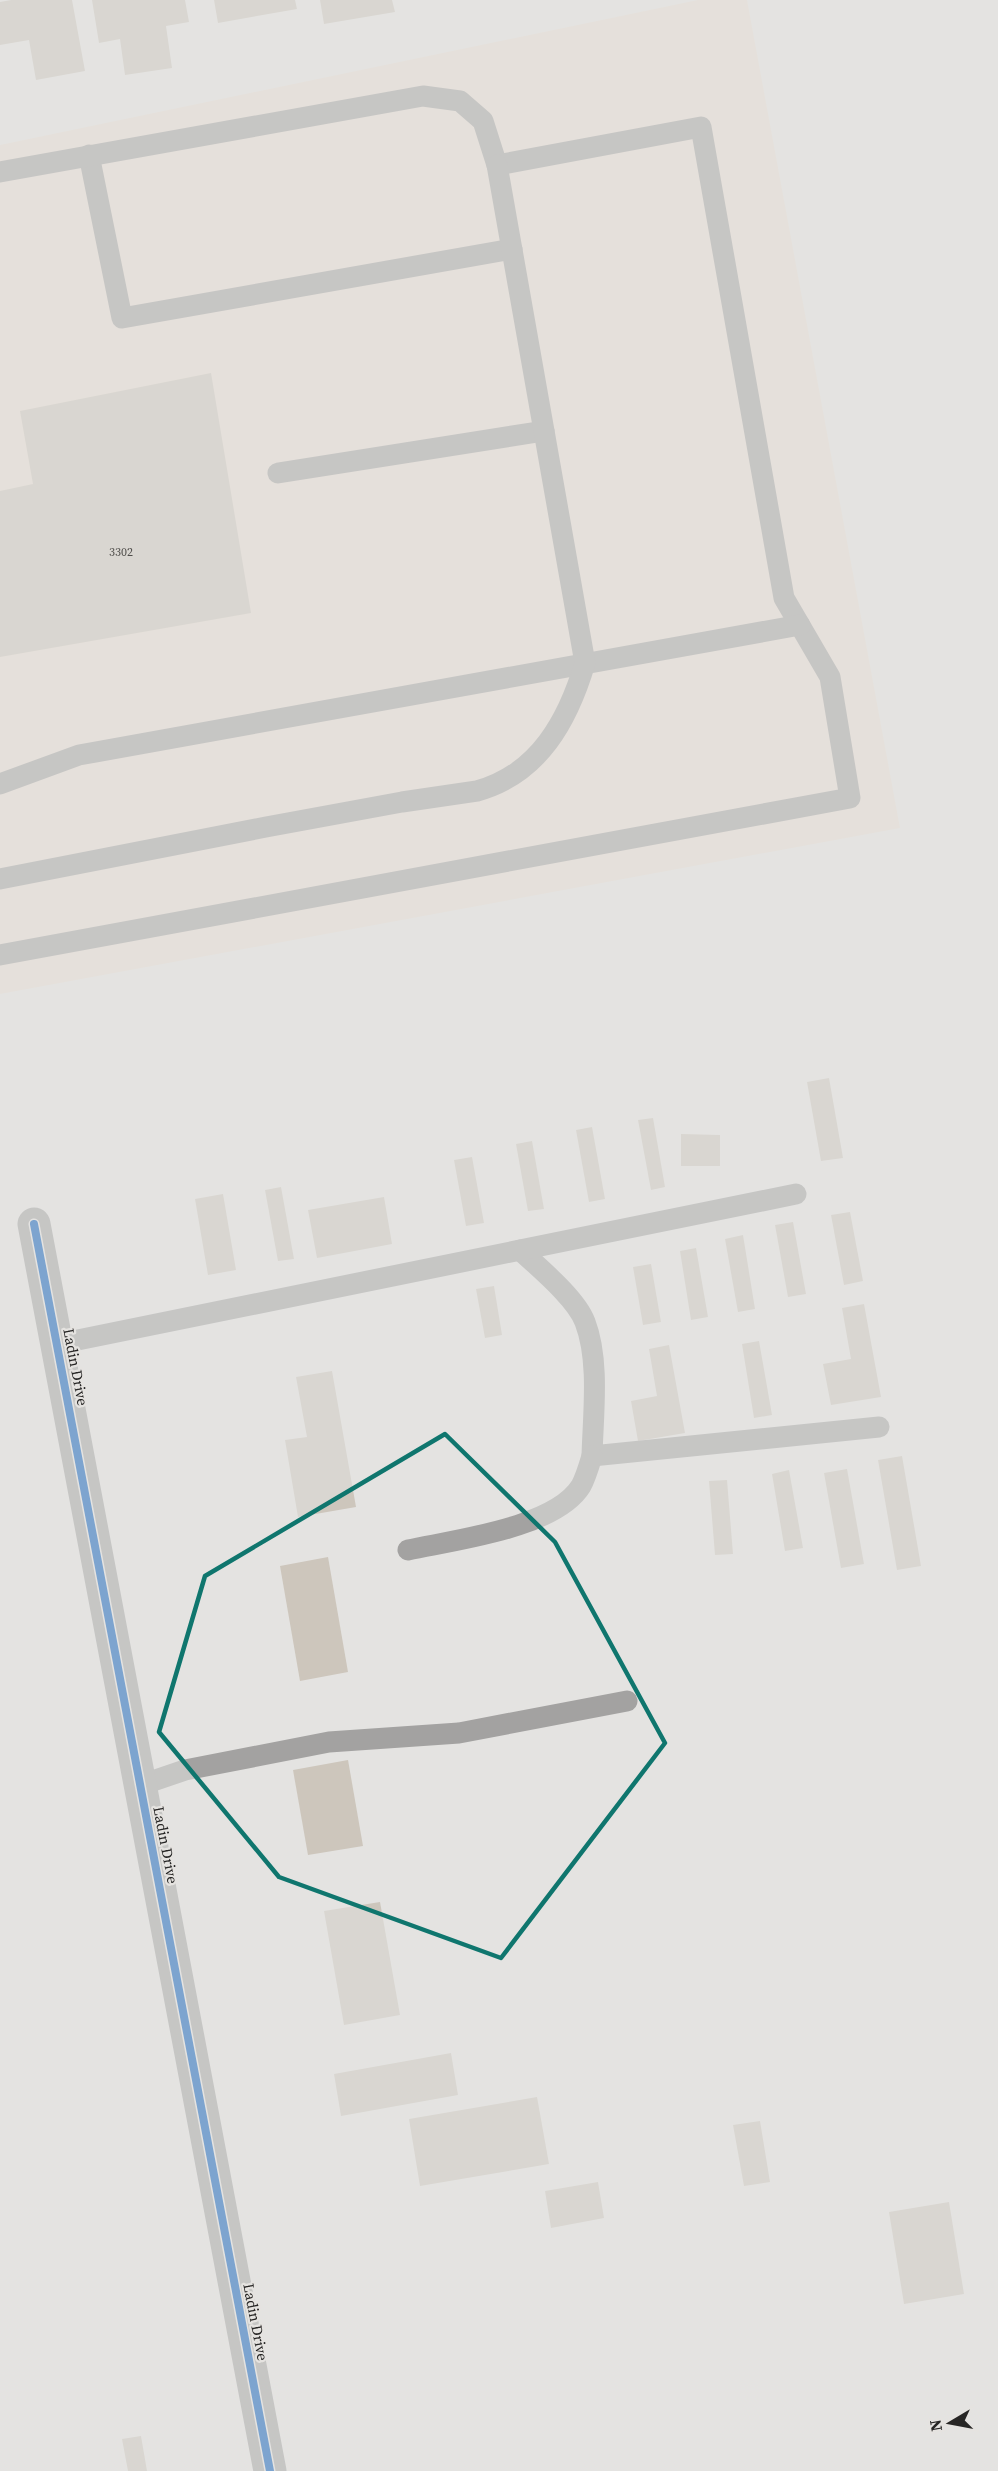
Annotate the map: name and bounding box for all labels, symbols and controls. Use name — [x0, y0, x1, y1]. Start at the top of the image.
house number: 3302 — [109, 544, 133, 560]
street label: Ladin Drive — [58, 1327, 94, 1408]
street label: Ladin Drive — [148, 1805, 184, 1886]
street label: Ladin Drive — [238, 2282, 274, 2363]
north arrow — [920, 2393, 980, 2453]
text: N — [923, 2418, 947, 2433]

